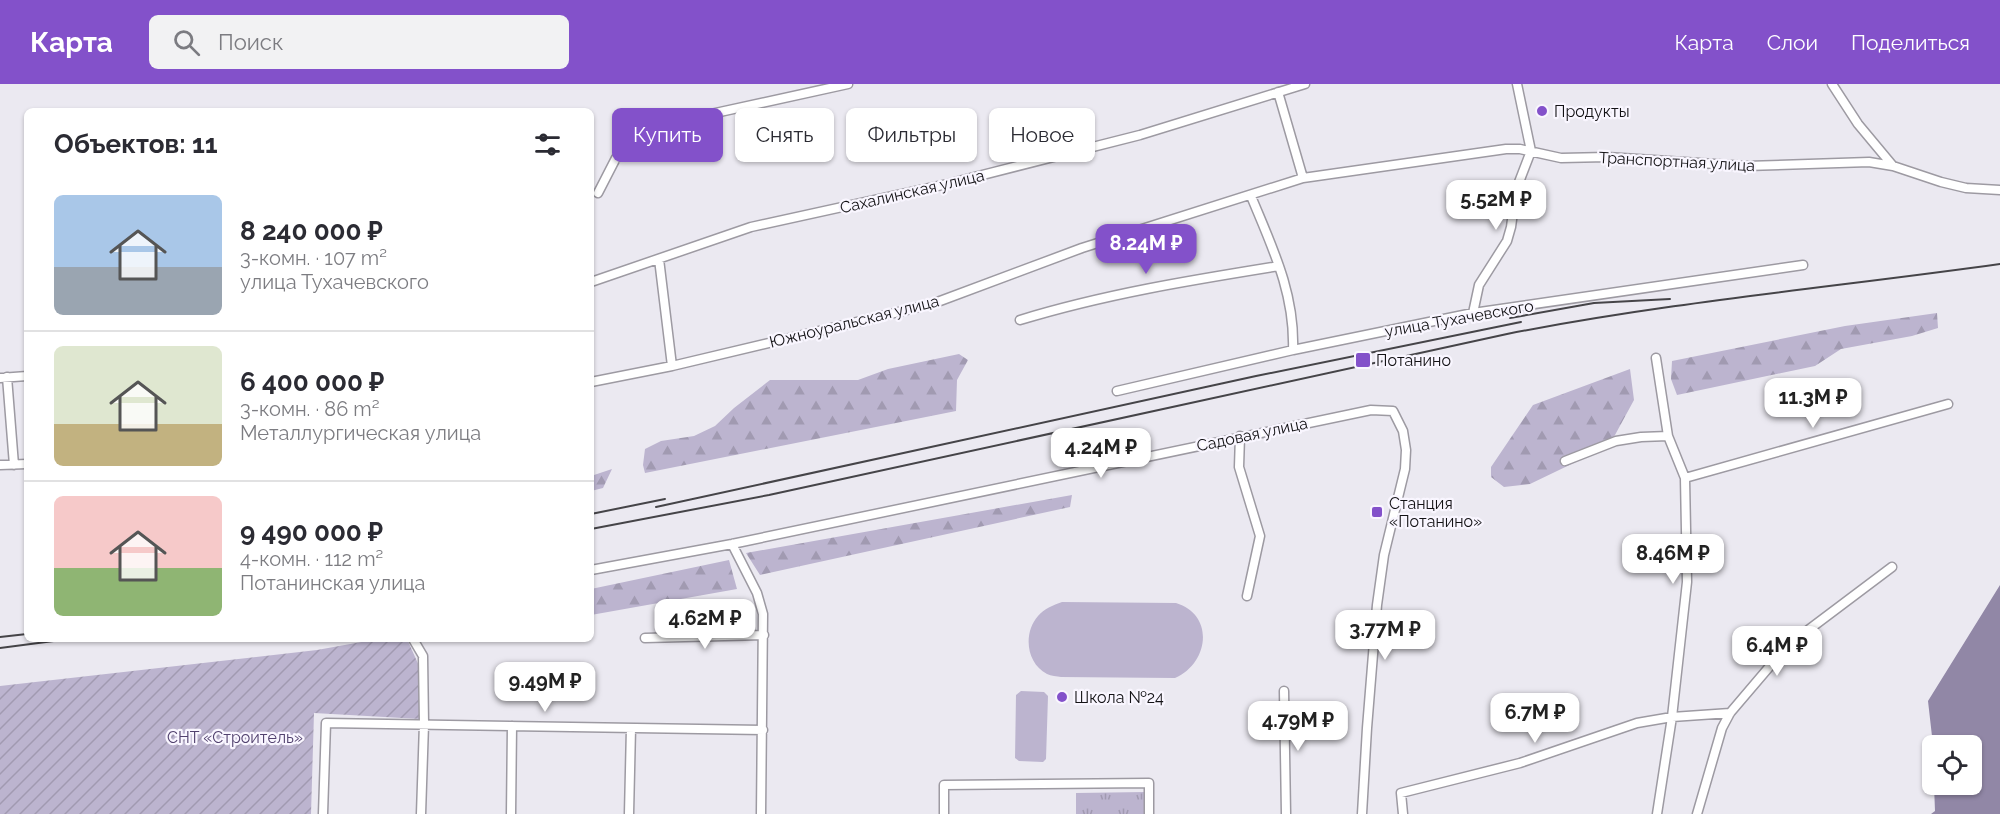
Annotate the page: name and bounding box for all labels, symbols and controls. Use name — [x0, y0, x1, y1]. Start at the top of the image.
search box — [149, 15, 569, 69]
text: Карта — [30, 26, 113, 59]
icon: search — [170, 26, 203, 59]
text: Поиск — [218, 29, 283, 55]
text: Карта — [1675, 30, 1734, 55]
text: Слои — [1767, 30, 1818, 55]
text: Поделиться — [1851, 30, 1970, 55]
place label: Продукты — [1554, 102, 1630, 121]
marker: Продукты — [1535, 104, 1549, 118]
chip: Купить — [612, 108, 723, 162]
chip: Снять — [735, 108, 834, 162]
chip: Фильтры — [846, 108, 977, 162]
chip: Новое — [989, 108, 1095, 162]
icon: filters — [531, 128, 564, 161]
text: Объектов: 11 — [54, 129, 218, 159]
street label: Транспортная улица — [1598, 148, 1756, 175]
street label: Сахалинская улица — [838, 166, 986, 217]
pin: 5.52M ₽ — [1441, 180, 1551, 231]
text: 5.52M ₽ — [1460, 187, 1532, 211]
text: 8 240 000 ₽ — [240, 216, 383, 246]
icon: home — [102, 219, 174, 291]
pin: 8.24M ₽ — [1091, 224, 1201, 275]
text: 8.24M ₽ — [1110, 231, 1183, 255]
text: 3-комн. · 107 m² — [240, 246, 387, 270]
text: улица Тухачевского — [240, 270, 429, 294]
street label: Южноуральская улица — [767, 291, 941, 352]
street label: улица Тухачевского — [1383, 296, 1535, 341]
marker: Потанино — [1354, 351, 1372, 369]
place label: Потанино — [1376, 351, 1451, 370]
text: 6 400 000 ₽ — [240, 367, 384, 397]
icon: home — [102, 370, 174, 442]
pin: 11.3M ₽ — [1758, 378, 1868, 429]
text: 11.3M ₽ — [1778, 385, 1848, 409]
text: 3-комн. · 86 m² — [240, 397, 379, 421]
street label: Садовая улица — [1195, 413, 1309, 456]
text: Металлургическая улица — [240, 421, 481, 445]
pin: 4.24M ₽ — [1046, 428, 1156, 479]
text: 4.24M ₽ — [1065, 435, 1137, 459]
place label: Станция «Потанино» — [1389, 494, 1482, 531]
marker: Станция «Потанино» — [1370, 505, 1384, 519]
text: 9 490 000 ₽ — [240, 517, 383, 547]
icon: home — [102, 520, 174, 592]
pin: 8.46M ₽ — [1618, 534, 1728, 585]
text: 8.46M ₽ — [1636, 541, 1710, 565]
text: 4-комн. · 112 m² — [240, 547, 383, 571]
text: Потанинская улица — [240, 571, 426, 595]
pin: 4.62M ₽ — [650, 599, 760, 650]
text: 4.62M ₽ — [668, 606, 742, 630]
pin: 3.77M ₽ — [1330, 610, 1440, 661]
text: 3.77M ₽ — [1349, 617, 1421, 641]
pin: 6.4M ₽ — [1728, 626, 1826, 677]
text: 6.4M ₽ — [1746, 633, 1808, 657]
pin: 9.49M ₽ — [490, 662, 600, 713]
text: 9.49M ₽ — [508, 669, 582, 693]
place label: Школа №24 — [1074, 688, 1164, 707]
marker: Школа №24 — [1055, 690, 1069, 704]
pin: 6.7M ₽ — [1486, 693, 1584, 744]
text: 6.7M ₽ — [1504, 700, 1566, 724]
pin: 4.79M ₽ — [1243, 701, 1353, 752]
text: 4.79M ₽ — [1262, 708, 1334, 732]
park label: СНТ «Строитель» — [167, 728, 303, 747]
map controls — [1922, 735, 1982, 795]
button: locate — [1922, 735, 1982, 795]

